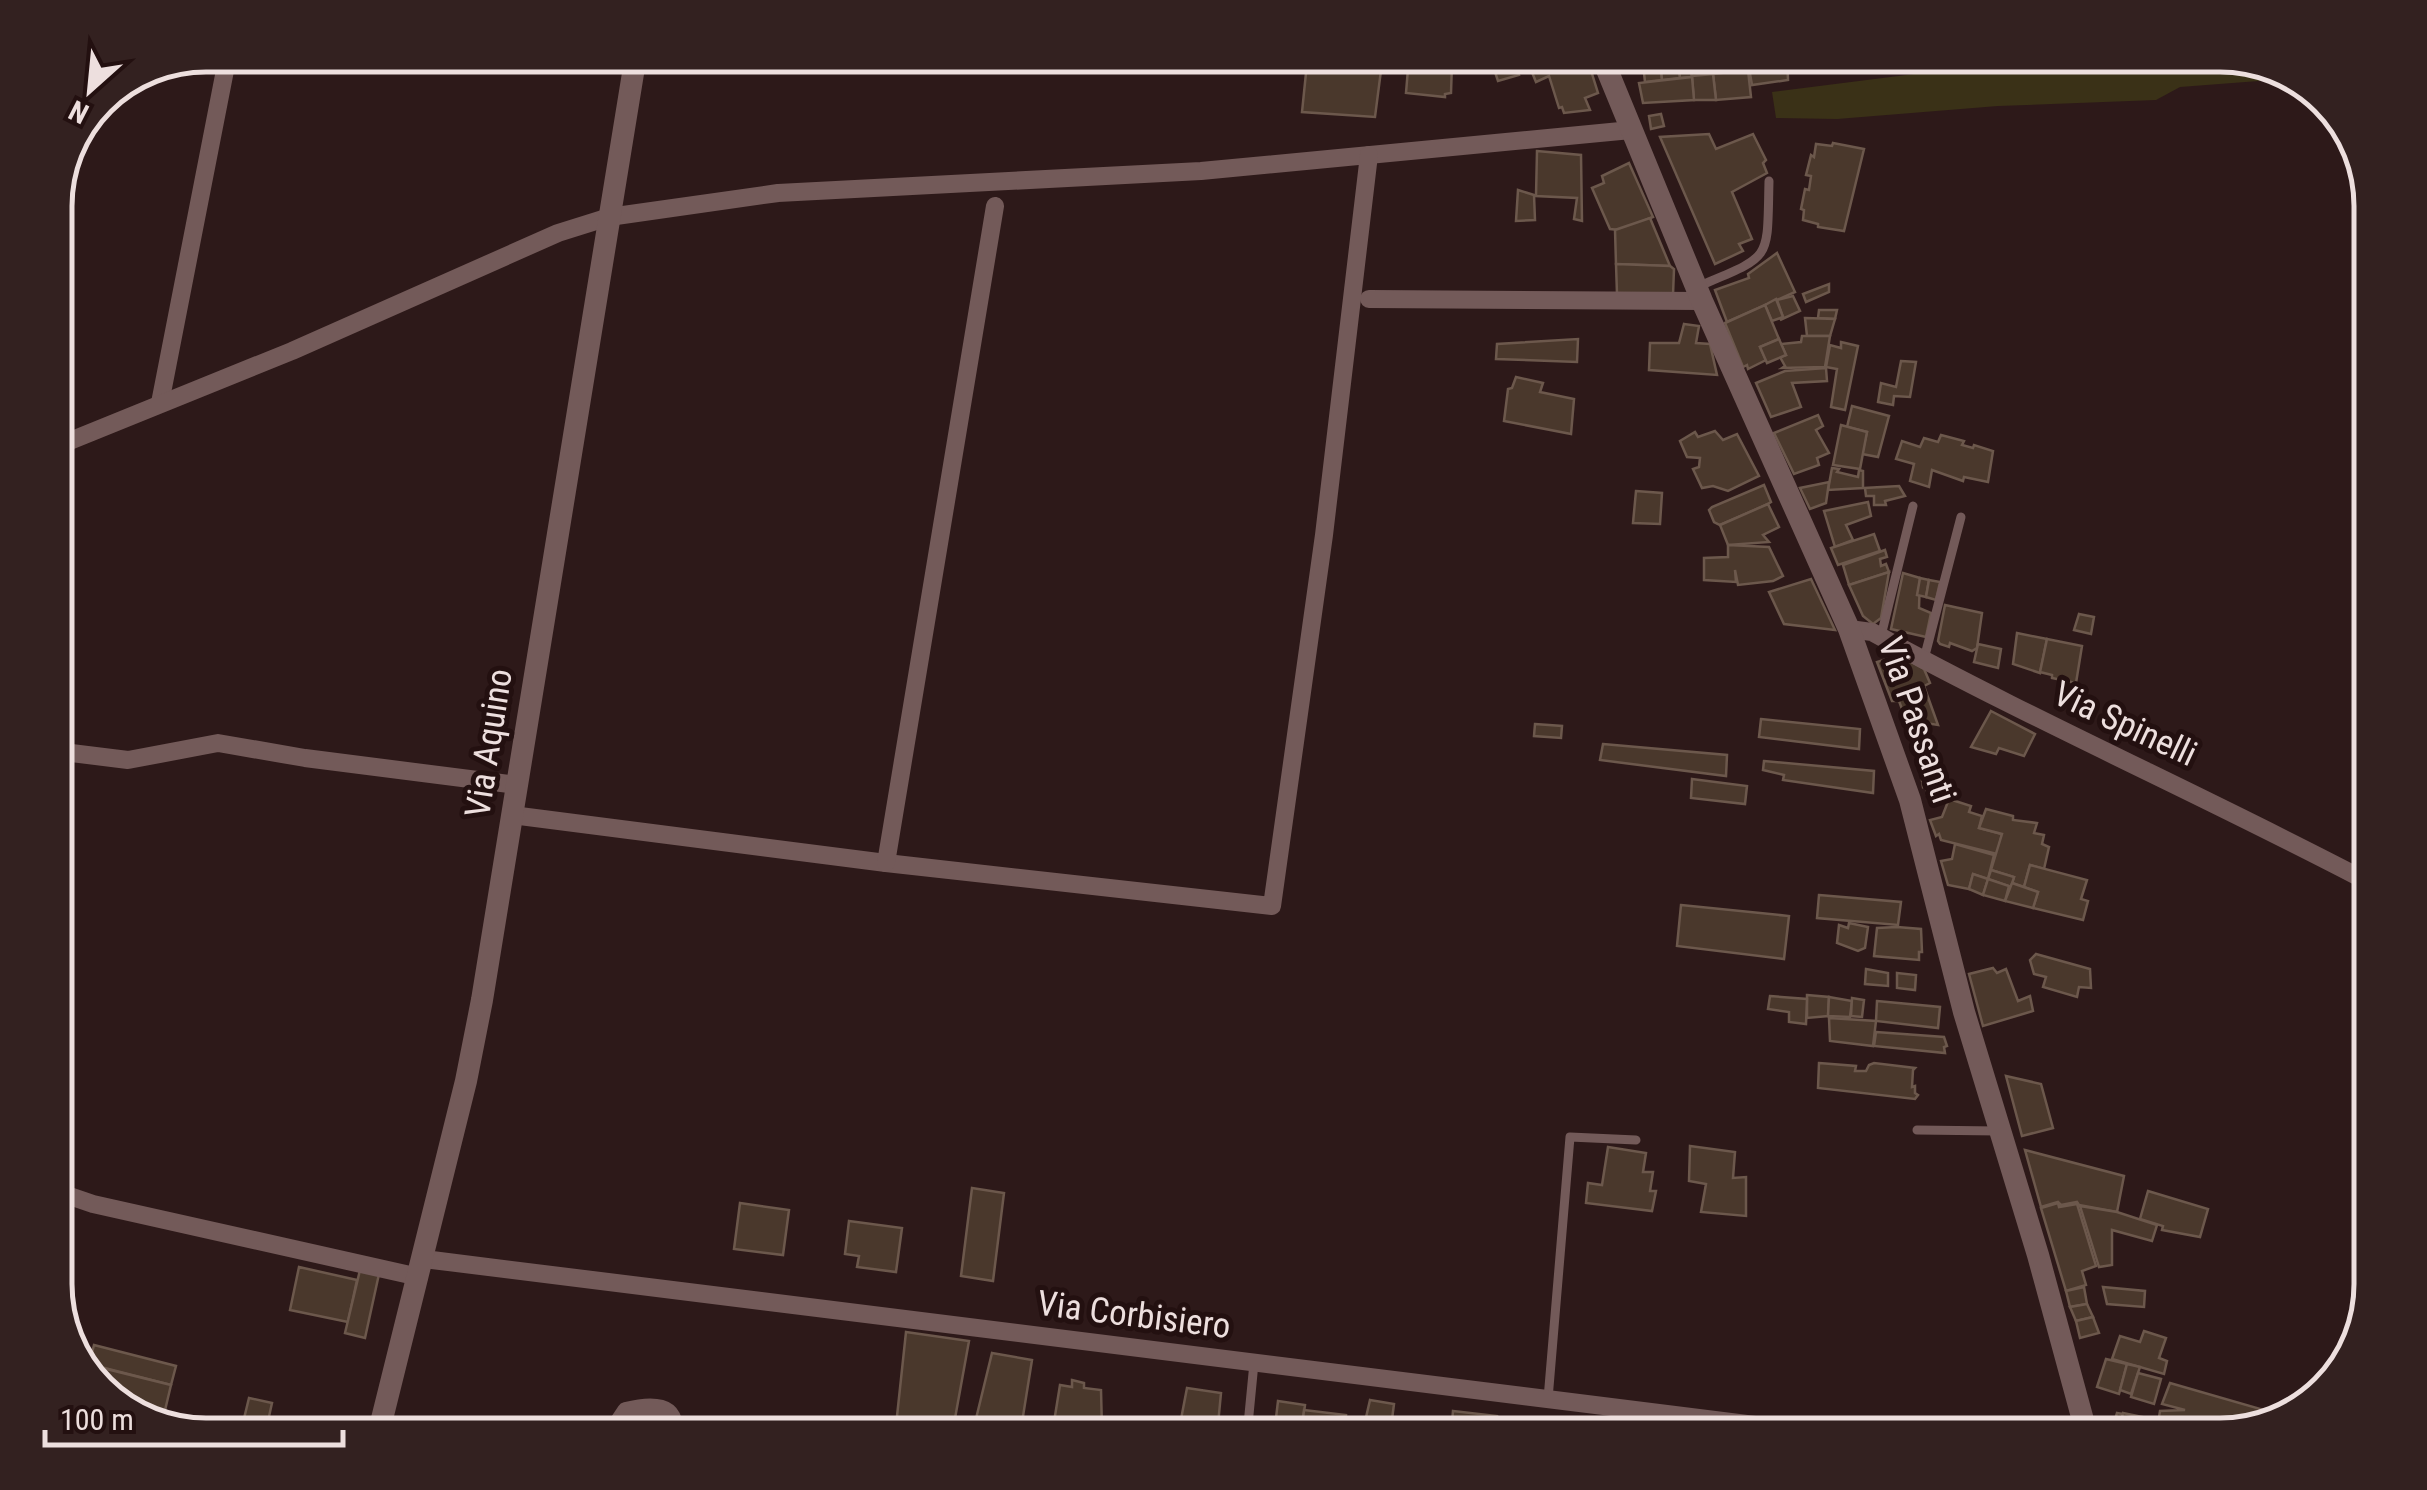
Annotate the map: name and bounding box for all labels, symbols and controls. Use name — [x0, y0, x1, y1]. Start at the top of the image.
north arrow — [40, 40, 140, 140]
text: N — [64, 93, 94, 130]
street label: Via Passanti — [1870, 632, 1964, 808]
street label: Via Aquino — [457, 666, 521, 820]
street label: Via Spinelli — [2047, 673, 2203, 775]
street label: Via Corbisiero — [1035, 1283, 1233, 1347]
scale bar — [45, 1385, 342, 1447]
text: 100 m — [60, 1402, 134, 1437]

